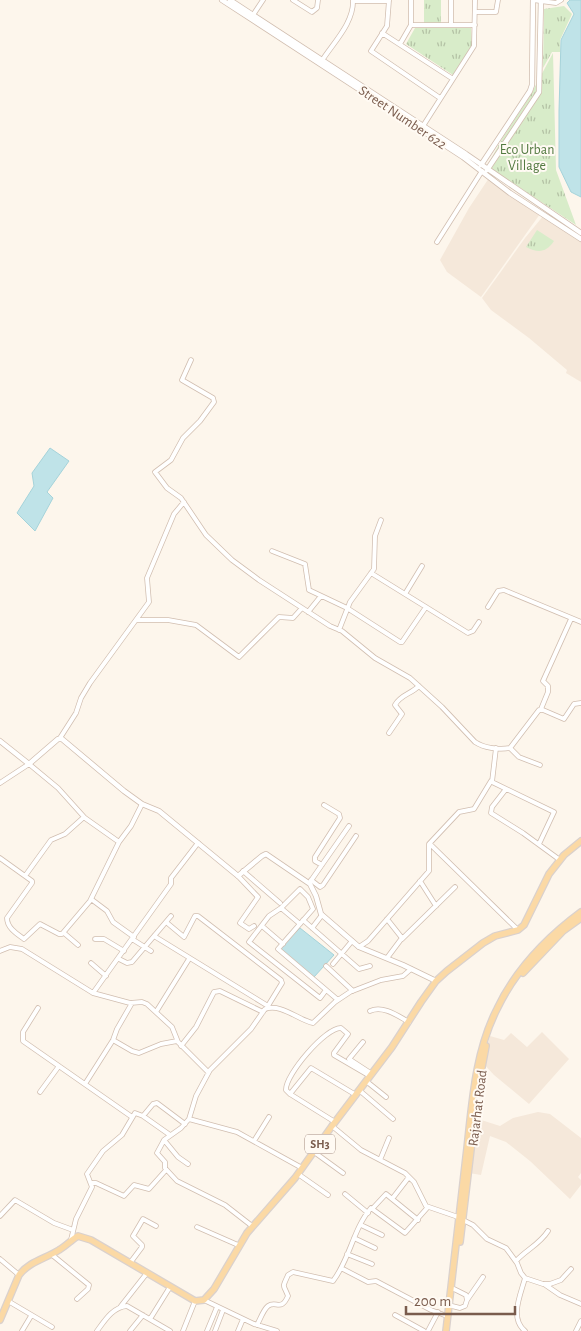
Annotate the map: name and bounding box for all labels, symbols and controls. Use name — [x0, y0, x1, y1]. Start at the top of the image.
street label: Street Number 622 — [356, 83, 449, 152]
park label: Eco Urban Village — [500, 143, 554, 173]
street label: Rajarhat Road — [466, 1069, 490, 1147]
road number: SH3 — [305, 1134, 335, 1154]
scale bar — [406, 1284, 515, 1316]
text: 200 m — [414, 1294, 451, 1309]

